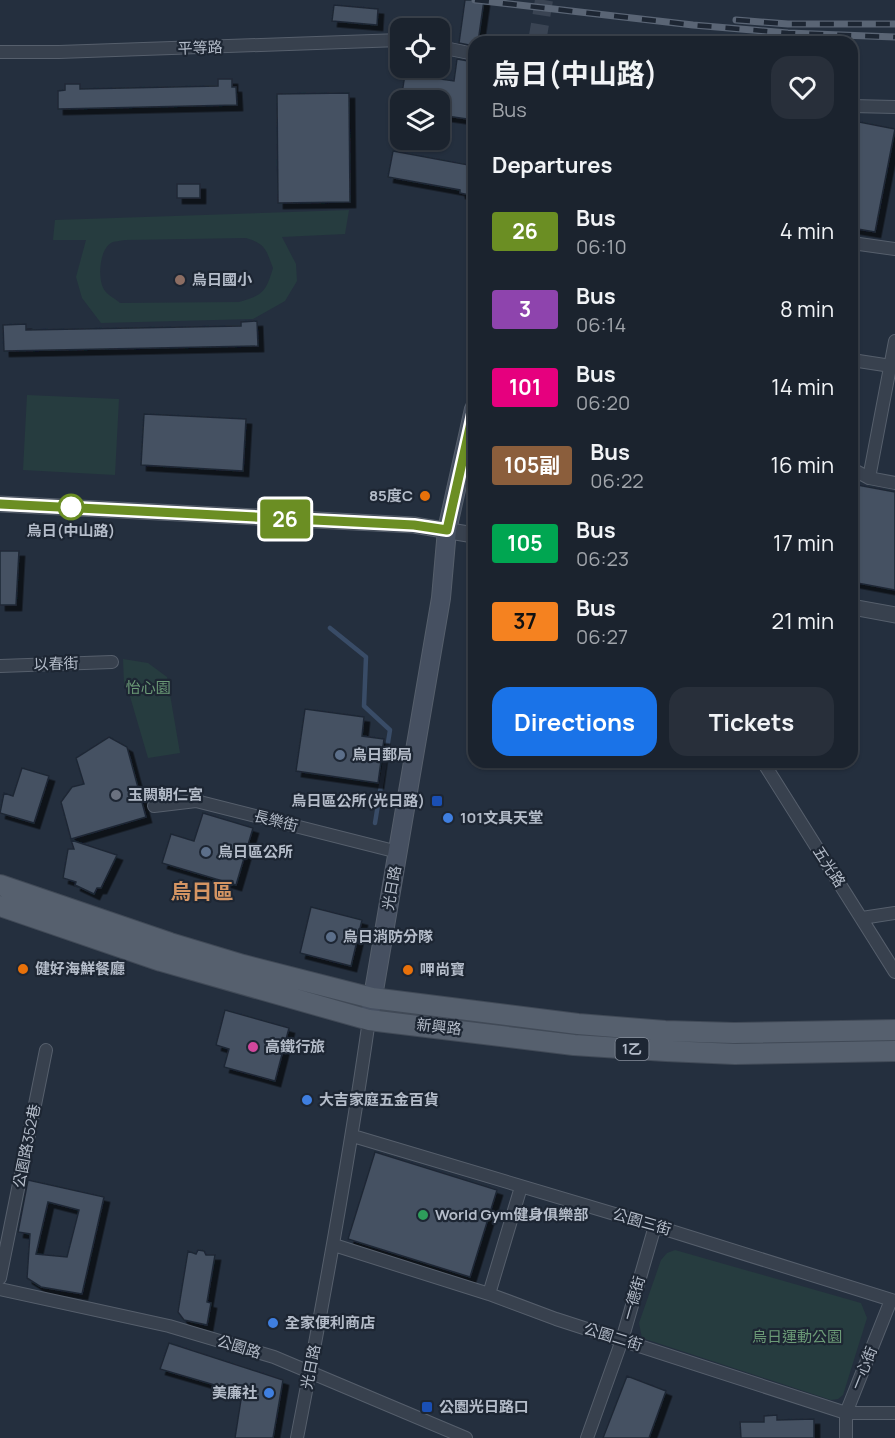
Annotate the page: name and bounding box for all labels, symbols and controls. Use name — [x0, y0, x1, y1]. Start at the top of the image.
map controls — [390, 18, 450, 150]
button: locate — [390, 18, 450, 78]
street label: 平等路 — [177, 36, 223, 59]
text: 烏日(中山路) — [492, 54, 657, 92]
button: heart — [771, 56, 834, 119]
button: layers — [390, 90, 450, 150]
text: Bus — [492, 96, 527, 123]
text: Departures — [492, 150, 612, 180]
text: Bus — [576, 203, 616, 233]
text: 4 min — [780, 216, 834, 246]
text: 26 — [512, 217, 538, 245]
text: 06:10 — [576, 233, 627, 260]
place label: 烏日國小 — [192, 269, 253, 290]
marker: 烏日國小 — [173, 273, 187, 287]
text: Bus — [576, 281, 616, 311]
text: 8 min — [780, 294, 834, 324]
text: 3 — [519, 295, 531, 323]
text: 06:14 — [576, 311, 626, 338]
text: Bus — [576, 359, 616, 389]
text: 14 min — [771, 372, 834, 402]
text: 101 — [509, 373, 541, 401]
text: 06:20 — [576, 389, 630, 416]
text: Bus — [590, 437, 630, 467]
text: 16 min — [771, 450, 834, 480]
text: 105副 — [504, 451, 560, 479]
text: 06:22 — [590, 467, 644, 494]
place label: 85度C — [369, 485, 413, 506]
marker: 85度C — [418, 489, 432, 503]
marker: 烏日(中山路) — [58, 494, 84, 520]
line badge: 26 — [258, 500, 312, 538]
text: 26 — [272, 505, 298, 533]
text: Bus — [576, 515, 616, 545]
place label: 烏日(中山路) — [27, 520, 115, 541]
text: 17 min — [773, 528, 834, 558]
text: 105 — [507, 529, 543, 557]
text: 06:23 — [576, 545, 629, 572]
text: Bus — [576, 593, 616, 623]
text: 21 min — [772, 606, 834, 636]
text: 37 — [513, 607, 537, 635]
text: 06:27 — [576, 623, 628, 650]
street label: 以春街 — [33, 652, 79, 675]
park label: 怡心園 — [125, 677, 171, 698]
button: Directions — [492, 687, 657, 756]
button: Tickets — [669, 687, 834, 756]
place label: 烏日郵局 — [352, 744, 412, 765]
marker: 烏日郵局 — [333, 748, 347, 762]
place label: 玉闕朝仁宮 — [128, 784, 203, 805]
marker: 玉闕朝仁宮 — [109, 788, 123, 802]
place label: 烏日區公所(光日路) — [291, 790, 425, 811]
marker: 烏日區公所(光日路) — [430, 794, 444, 808]
street label: 長樂街 — [252, 805, 301, 836]
place label: 101文具天堂 — [460, 807, 543, 828]
marker: 101文具天堂 — [441, 811, 455, 825]
place label: 烏日區公所 — [218, 841, 293, 862]
street label: 五光路 — [808, 842, 850, 891]
marker: 烏日區公所 — [199, 845, 213, 859]
street label: 光日路 — [377, 864, 406, 912]
district label: 烏日區 — [171, 877, 234, 905]
place label: 烏日消防分隊 — [343, 926, 433, 947]
marker: 烏日消防分隊 — [324, 930, 338, 944]
place label: 健好海鮮餐廳 — [35, 958, 125, 979]
place label: 呷尚寶 — [420, 959, 465, 980]
marker: 健好海鮮餐廳 — [16, 962, 30, 976]
marker: 呷尚寶 — [401, 963, 415, 977]
street label: 新興路 — [416, 1014, 463, 1039]
place label: 高鐵行旅 — [265, 1036, 325, 1057]
road number: 1乙 — [616, 1038, 648, 1060]
marker: 高鐵行旅 — [246, 1040, 260, 1054]
place label: 大吉家庭五金百貨 — [319, 1089, 439, 1110]
marker: 大吉家庭五金百貨 — [300, 1093, 314, 1107]
street label: 公園路352巷 — [8, 1102, 45, 1190]
street label: 公園三街 — [610, 1203, 674, 1240]
place label: World Gym健身俱樂部 — [435, 1204, 588, 1225]
marker: World Gym健身俱樂部 — [416, 1208, 430, 1222]
street label: 一德街 — [617, 1273, 650, 1322]
place label: 全家便利商店 — [285, 1312, 375, 1333]
marker: 全家便利商店 — [266, 1316, 280, 1330]
street label: 公園二街 — [581, 1318, 645, 1355]
park label: 烏日運動公園 — [752, 1326, 842, 1347]
street label: 公園路 — [215, 1330, 264, 1363]
street label: 光日路 — [296, 1343, 325, 1391]
street label: 一心街 — [845, 1343, 882, 1393]
place label: 美廉社 — [212, 1382, 257, 1403]
marker: 美廉社 — [262, 1386, 276, 1400]
place label: 公園光日路口 — [439, 1396, 529, 1417]
marker: 公園光日路口 — [420, 1400, 434, 1414]

